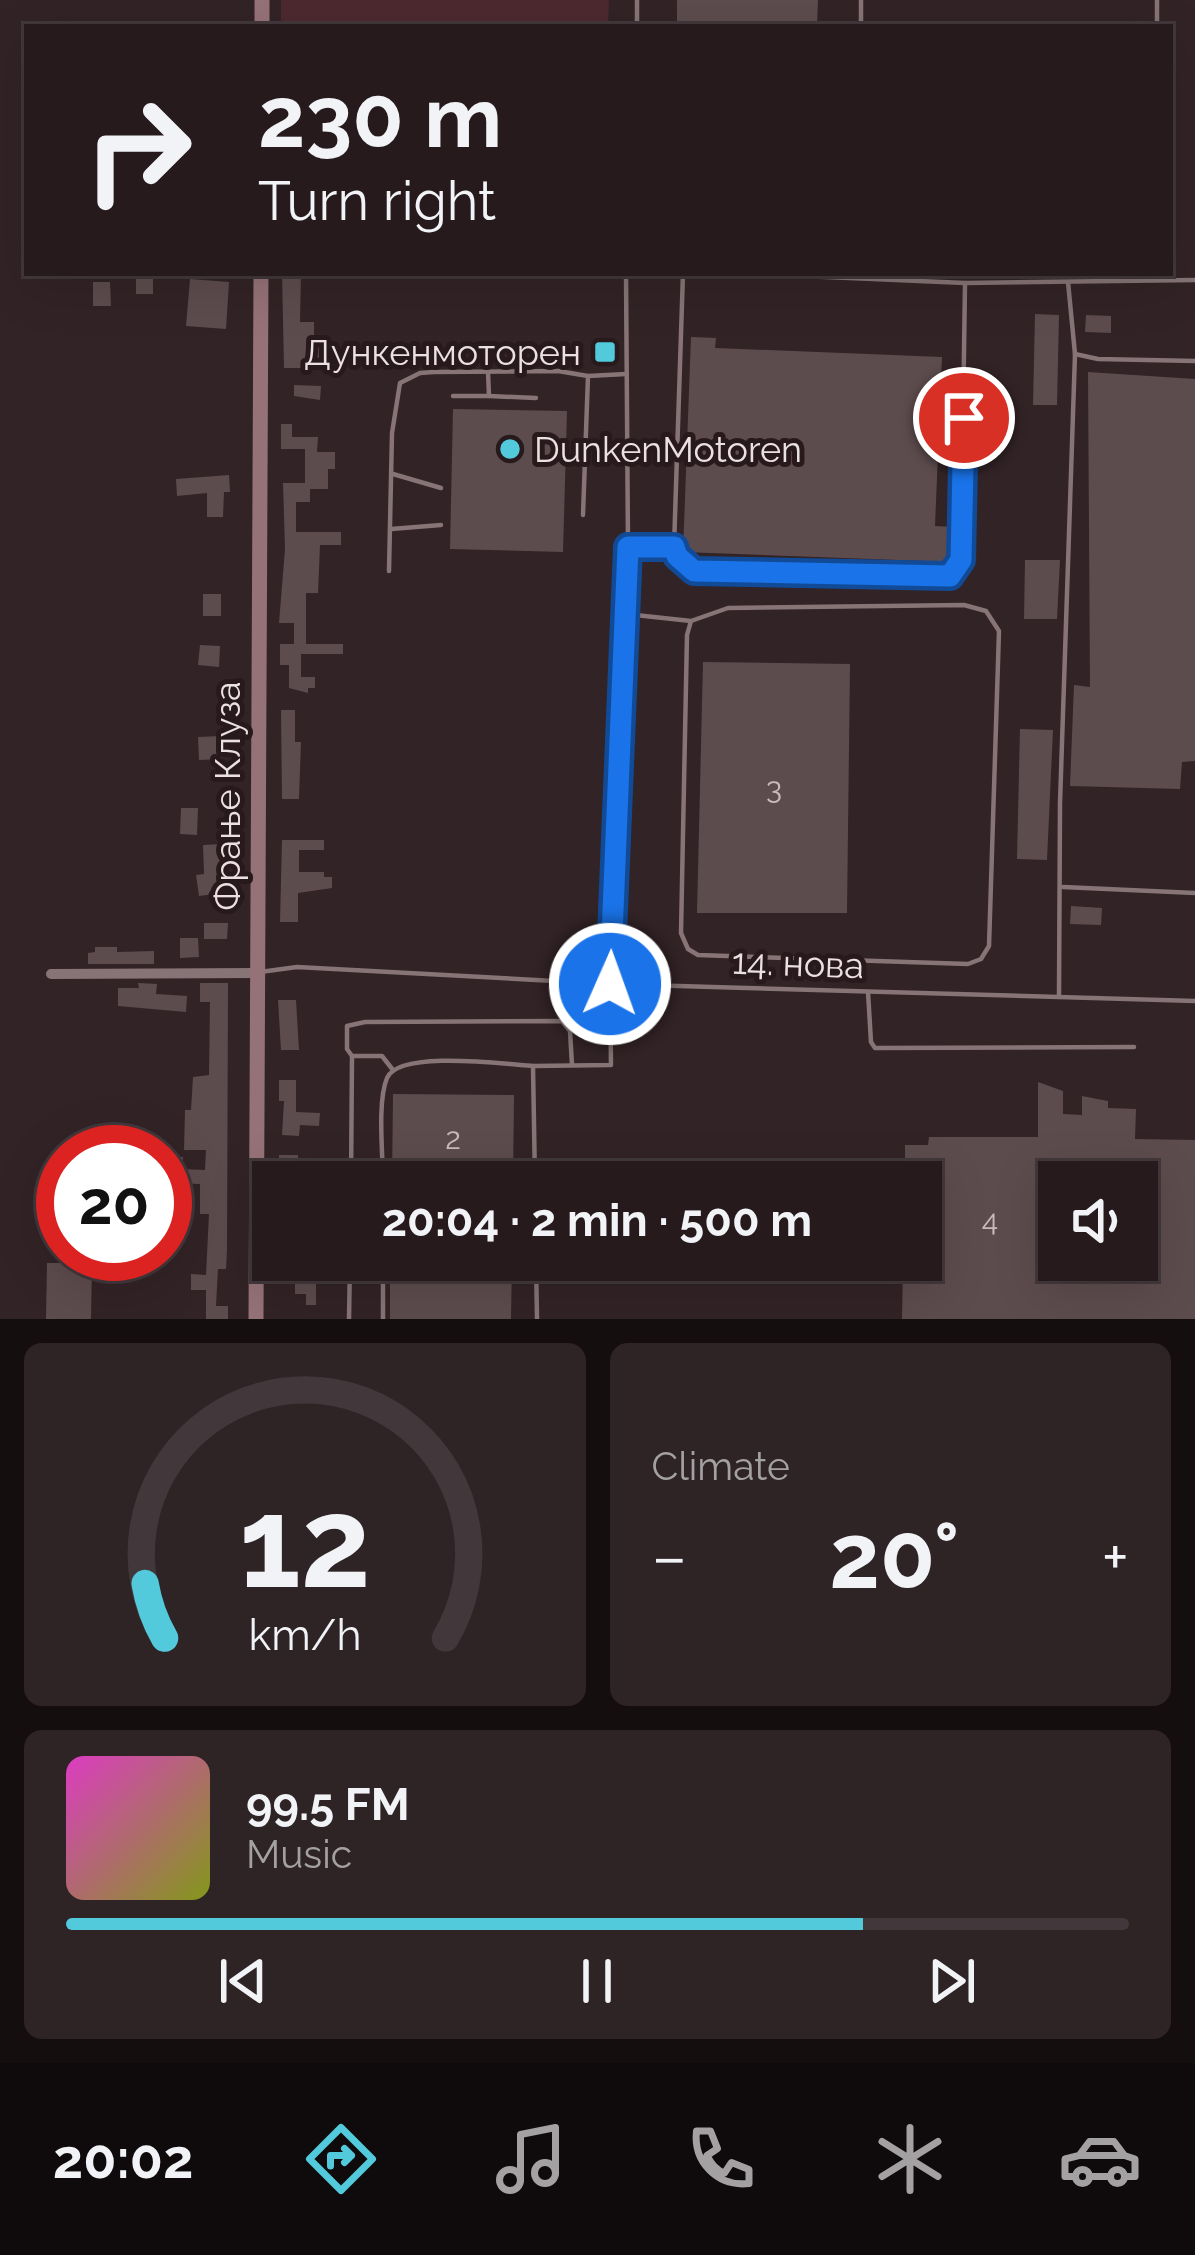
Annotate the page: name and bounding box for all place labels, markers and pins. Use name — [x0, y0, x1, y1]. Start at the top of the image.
place label: Дункенмоторен — [304, 331, 581, 373]
marker: Дункенмоторен — [592, 339, 618, 365]
pin — [913, 367, 1015, 469]
place label: DunkenMotoren — [534, 428, 802, 470]
marker: DunkenMotoren — [497, 436, 523, 462]

